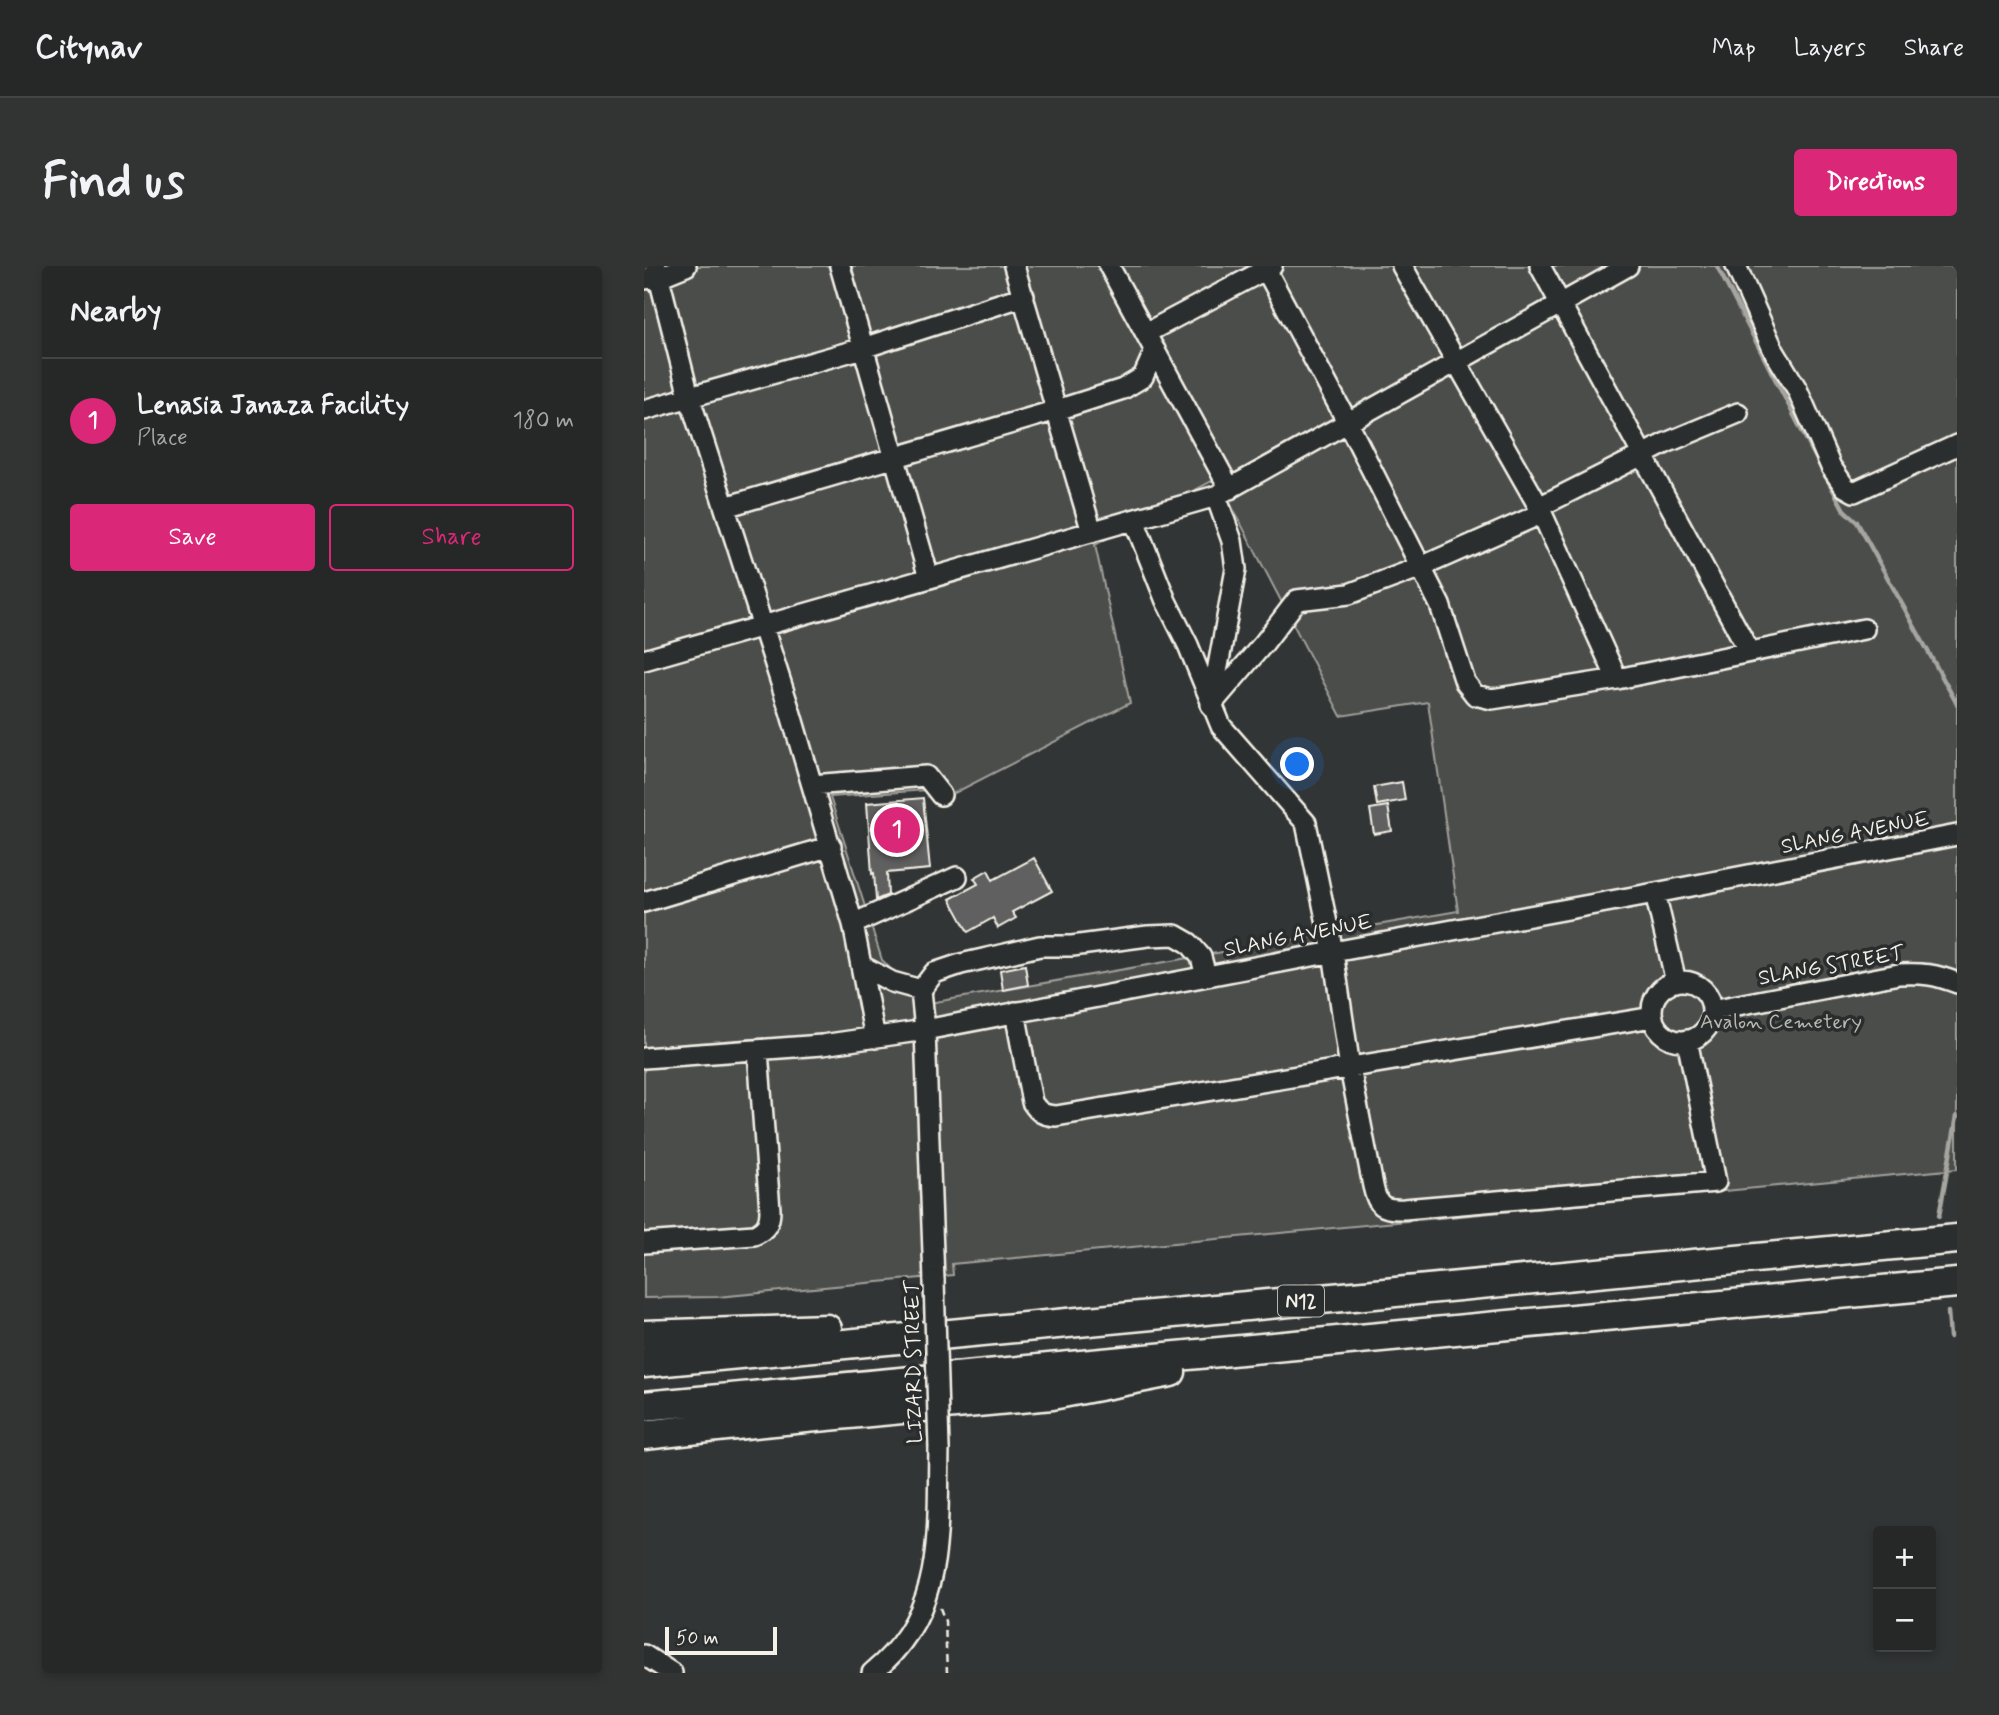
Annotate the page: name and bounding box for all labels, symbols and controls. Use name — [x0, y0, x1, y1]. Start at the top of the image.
text: Citynav — [35, 26, 142, 70]
text: Map — [1712, 33, 1756, 64]
text: Layers — [1794, 33, 1866, 64]
text: Share — [1904, 33, 1964, 64]
button: Directions — [1794, 149, 1957, 216]
text: Find us — [42, 150, 185, 215]
text: Nearby — [70, 292, 161, 331]
text: Lenasia Janaza Facility — [137, 389, 409, 423]
text: 1 — [88, 406, 98, 436]
text: 180 m — [513, 406, 574, 436]
text: Place — [137, 423, 188, 453]
button: Save — [70, 504, 315, 571]
button: Share — [329, 504, 574, 571]
your location — [1280, 747, 1314, 781]
pin: 1 — [874, 804, 920, 856]
street label: SLANG AVENUE — [1779, 805, 1932, 861]
street label: SLANG AVENUE — [1222, 908, 1375, 964]
street label: SLANG STREET — [1756, 939, 1907, 993]
park label: Avalon Cemetery — [1700, 1008, 1862, 1036]
street label: LIZARD STREET — [899, 1279, 929, 1444]
road number: N12 — [1278, 1286, 1324, 1316]
map controls — [1873, 1526, 1936, 1652]
button: + — [1873, 1526, 1936, 1589]
button: − — [1873, 1589, 1936, 1652]
scale bar — [665, 1624, 777, 1656]
text: 50 m — [676, 1626, 719, 1651]

